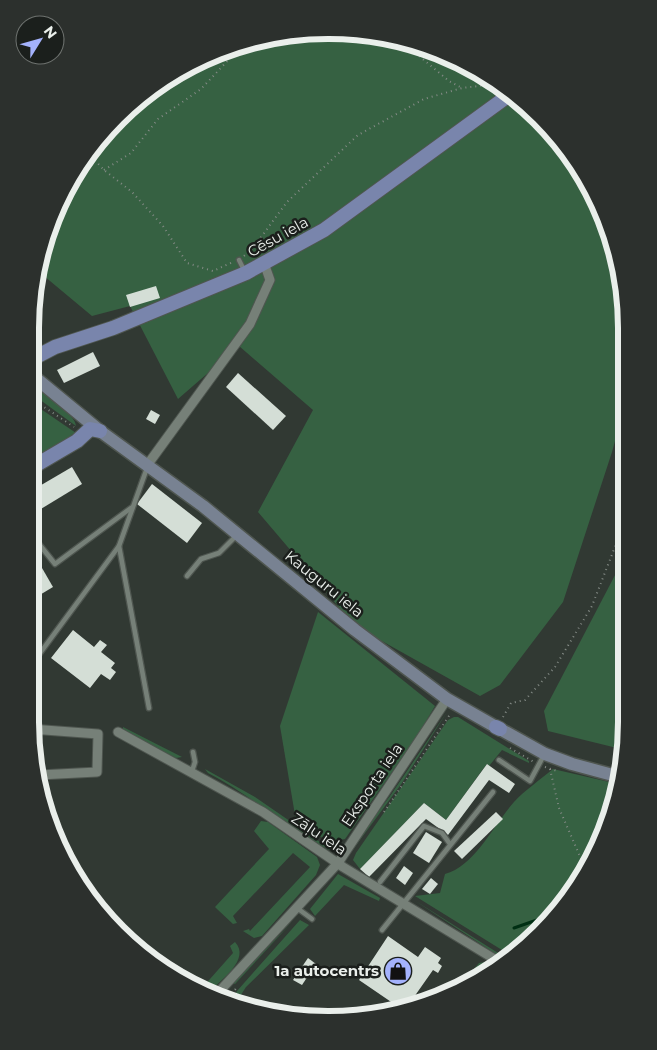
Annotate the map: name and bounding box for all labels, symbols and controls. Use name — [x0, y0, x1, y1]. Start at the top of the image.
north arrow — [15, 15, 65, 65]
text: N — [40, 22, 61, 42]
street label: Cēsu iela — [244, 212, 312, 261]
street label: Kauguru iela — [281, 546, 367, 621]
street label: Eksporta iela — [337, 739, 406, 830]
street label: Zāļu iela — [287, 808, 351, 860]
shop icon: 1a autocentrs — [383, 956, 413, 986]
place label: 1a autocentrs — [274, 961, 379, 980]

